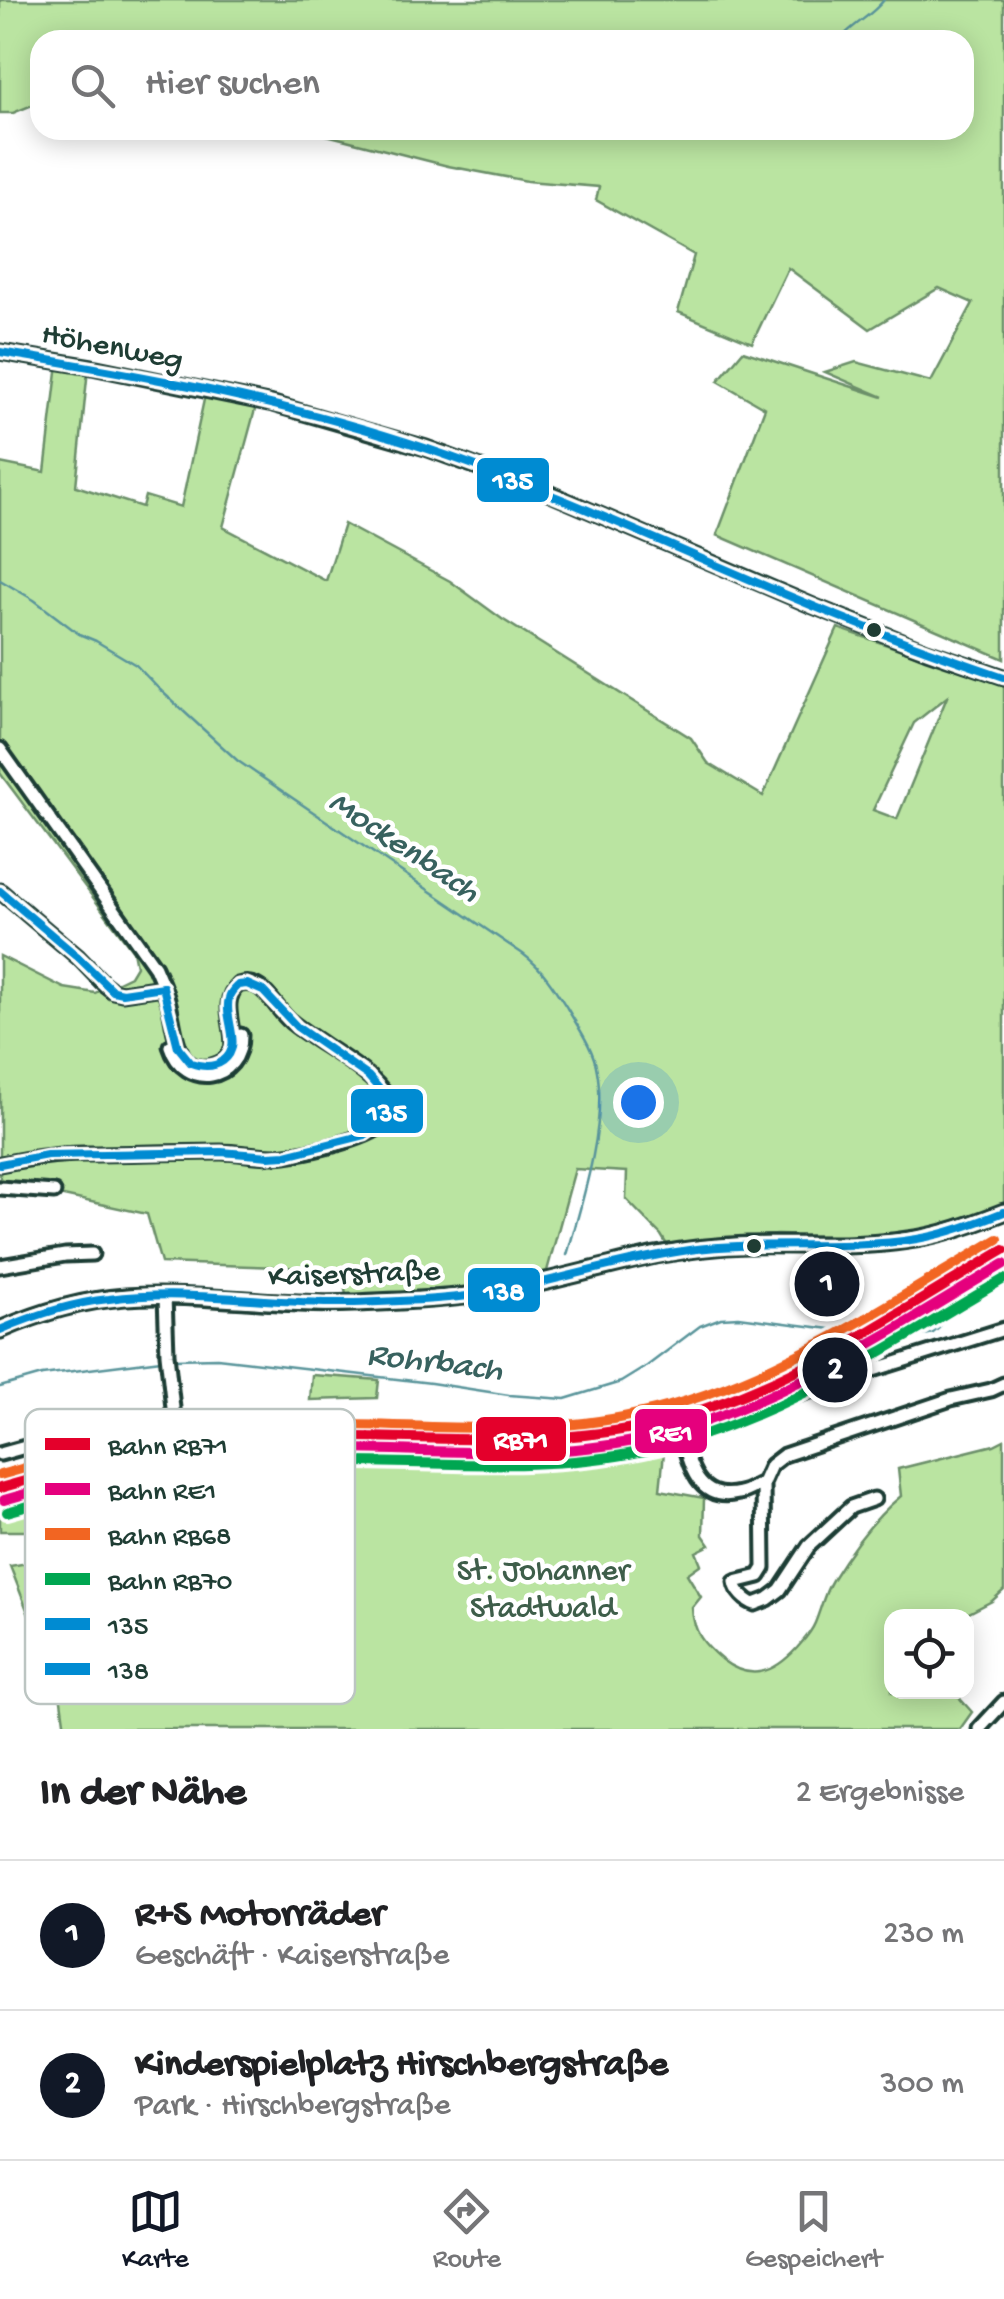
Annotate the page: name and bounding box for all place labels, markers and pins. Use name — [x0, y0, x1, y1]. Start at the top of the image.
unlabelled marker — [864, 620, 884, 640]
unlabelled marker — [744, 1236, 764, 1256]
pin: 1 — [794, 1246, 860, 1322]
pin: 2 — [802, 1332, 868, 1408]

